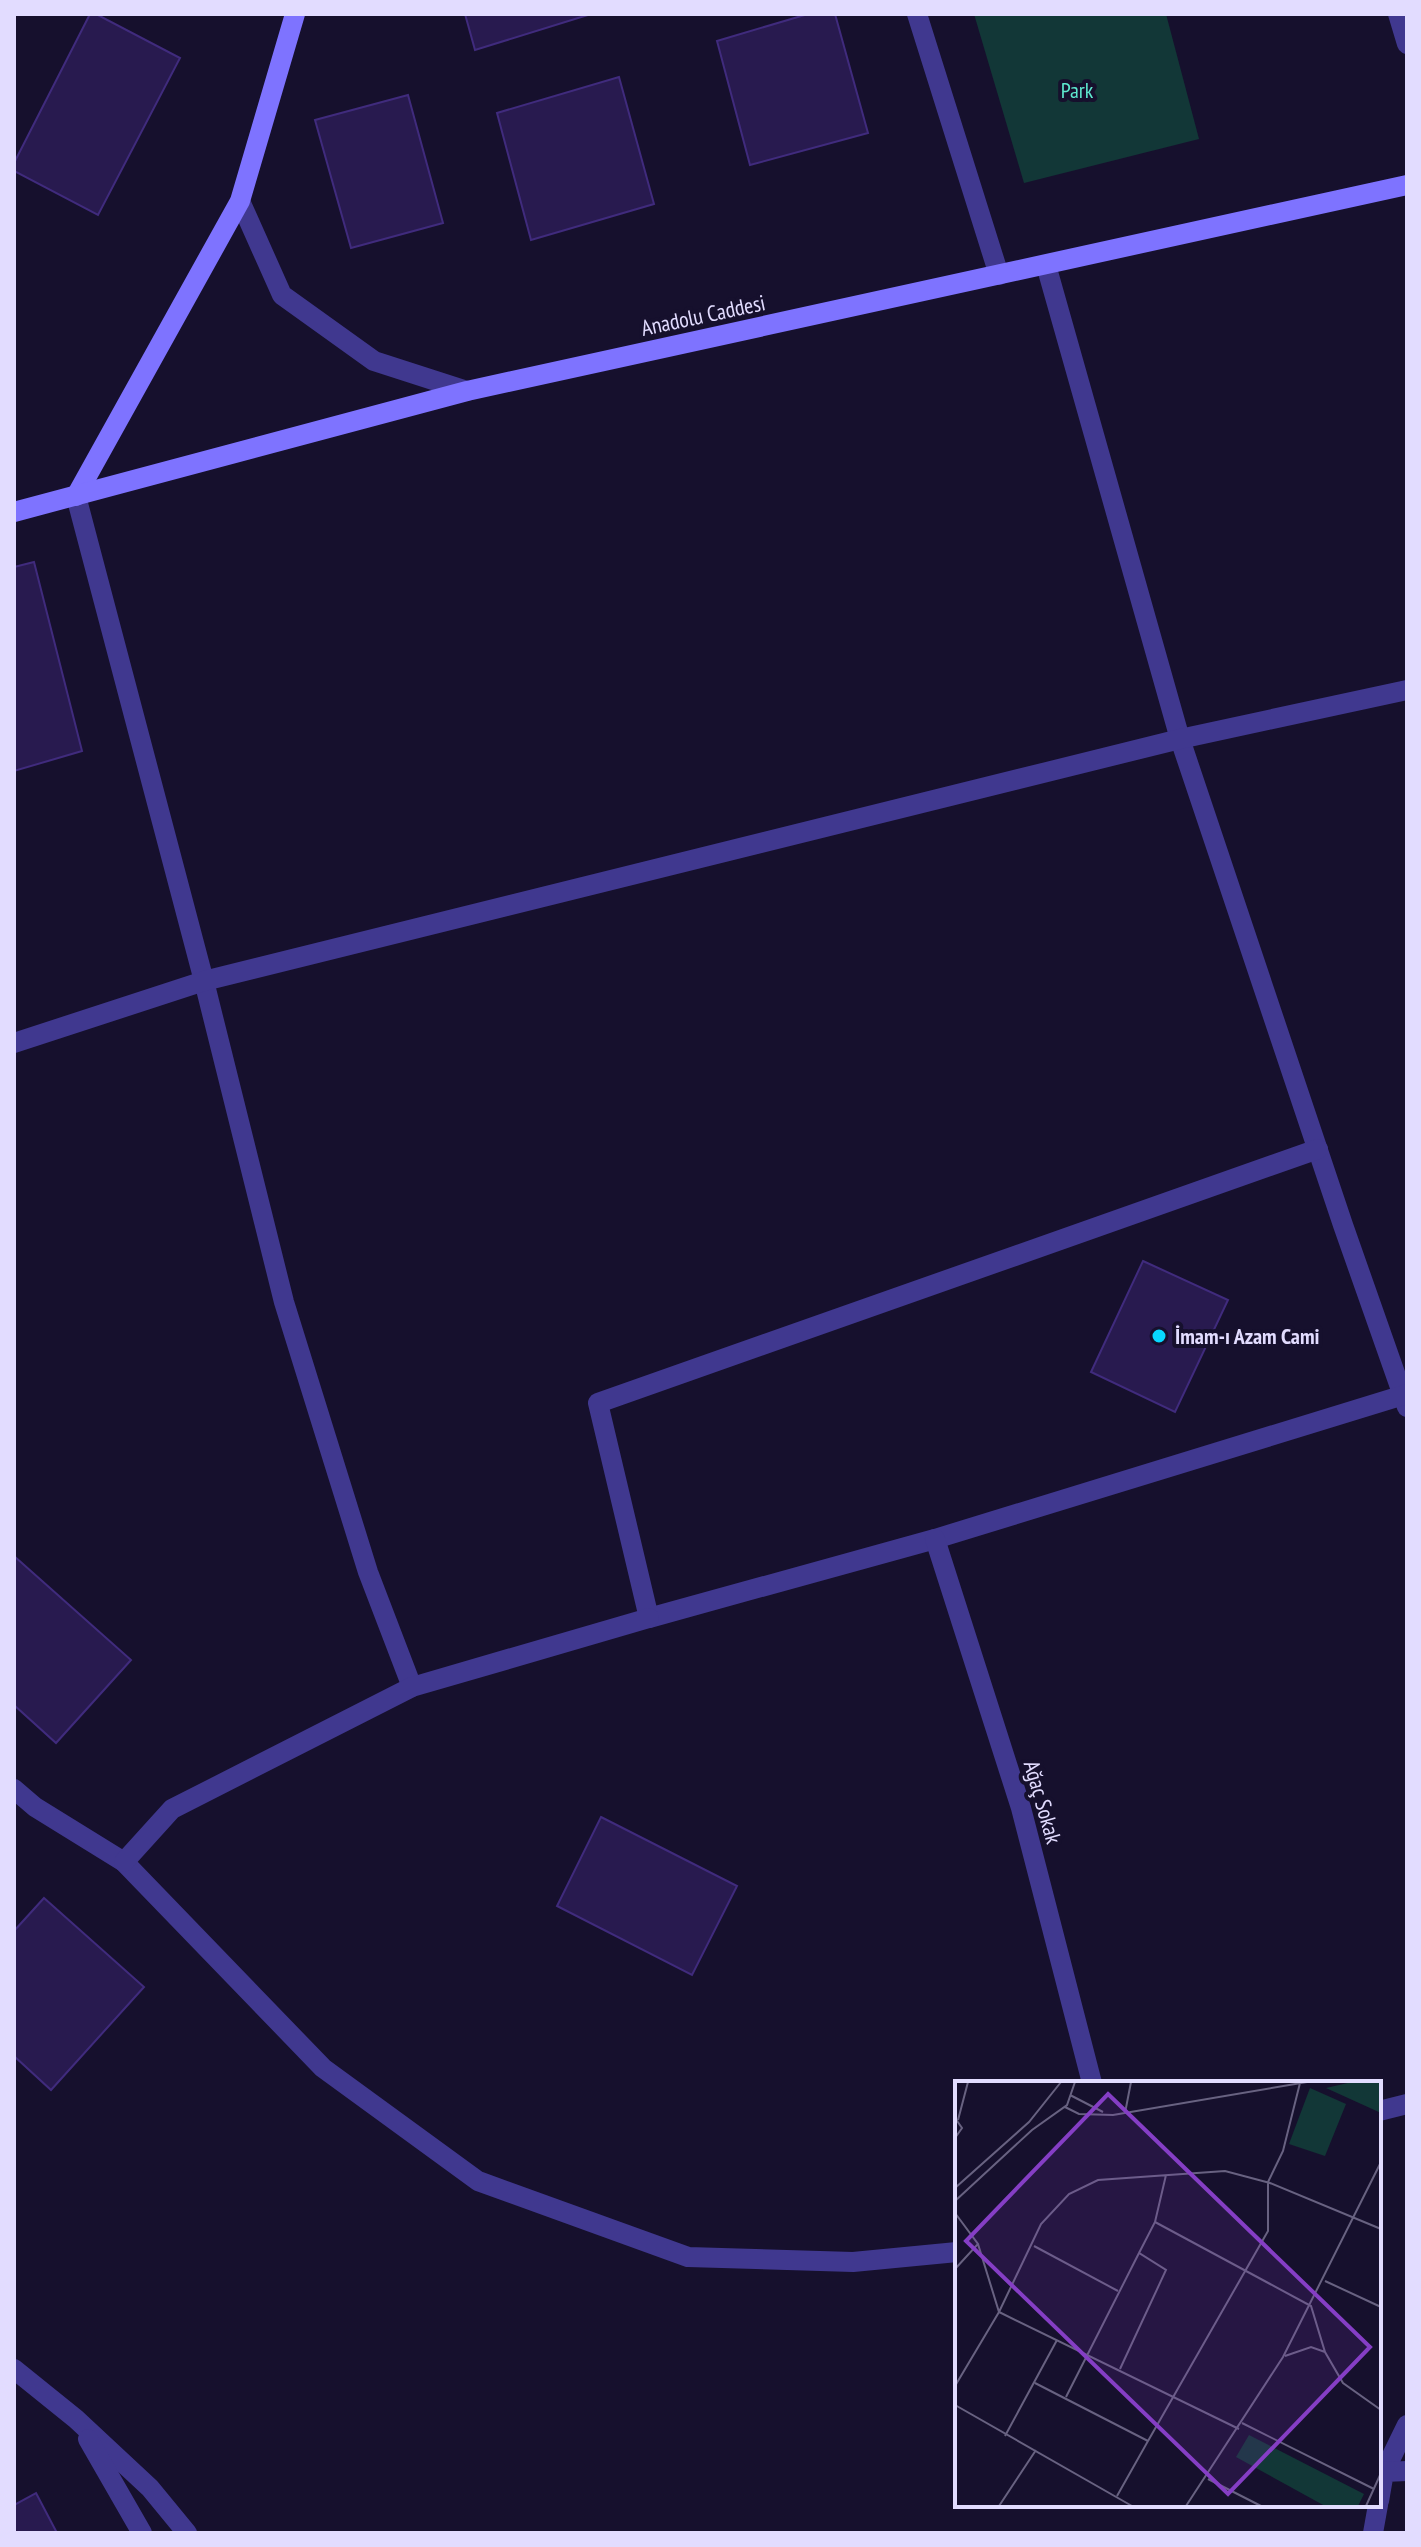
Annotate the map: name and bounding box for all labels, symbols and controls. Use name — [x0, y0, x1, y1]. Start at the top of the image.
park label: Park — [1061, 76, 1094, 104]
street label: Anadolu Caddesi — [638, 288, 768, 342]
place label: İmam-ı Azam Cami — [1175, 1322, 1320, 1350]
marker: İmam-ı Azam Cami — [1150, 1327, 1168, 1345]
street label: Ağaç Sokak — [1018, 1757, 1068, 1847]
inset map — [955, 2081, 1381, 2507]

